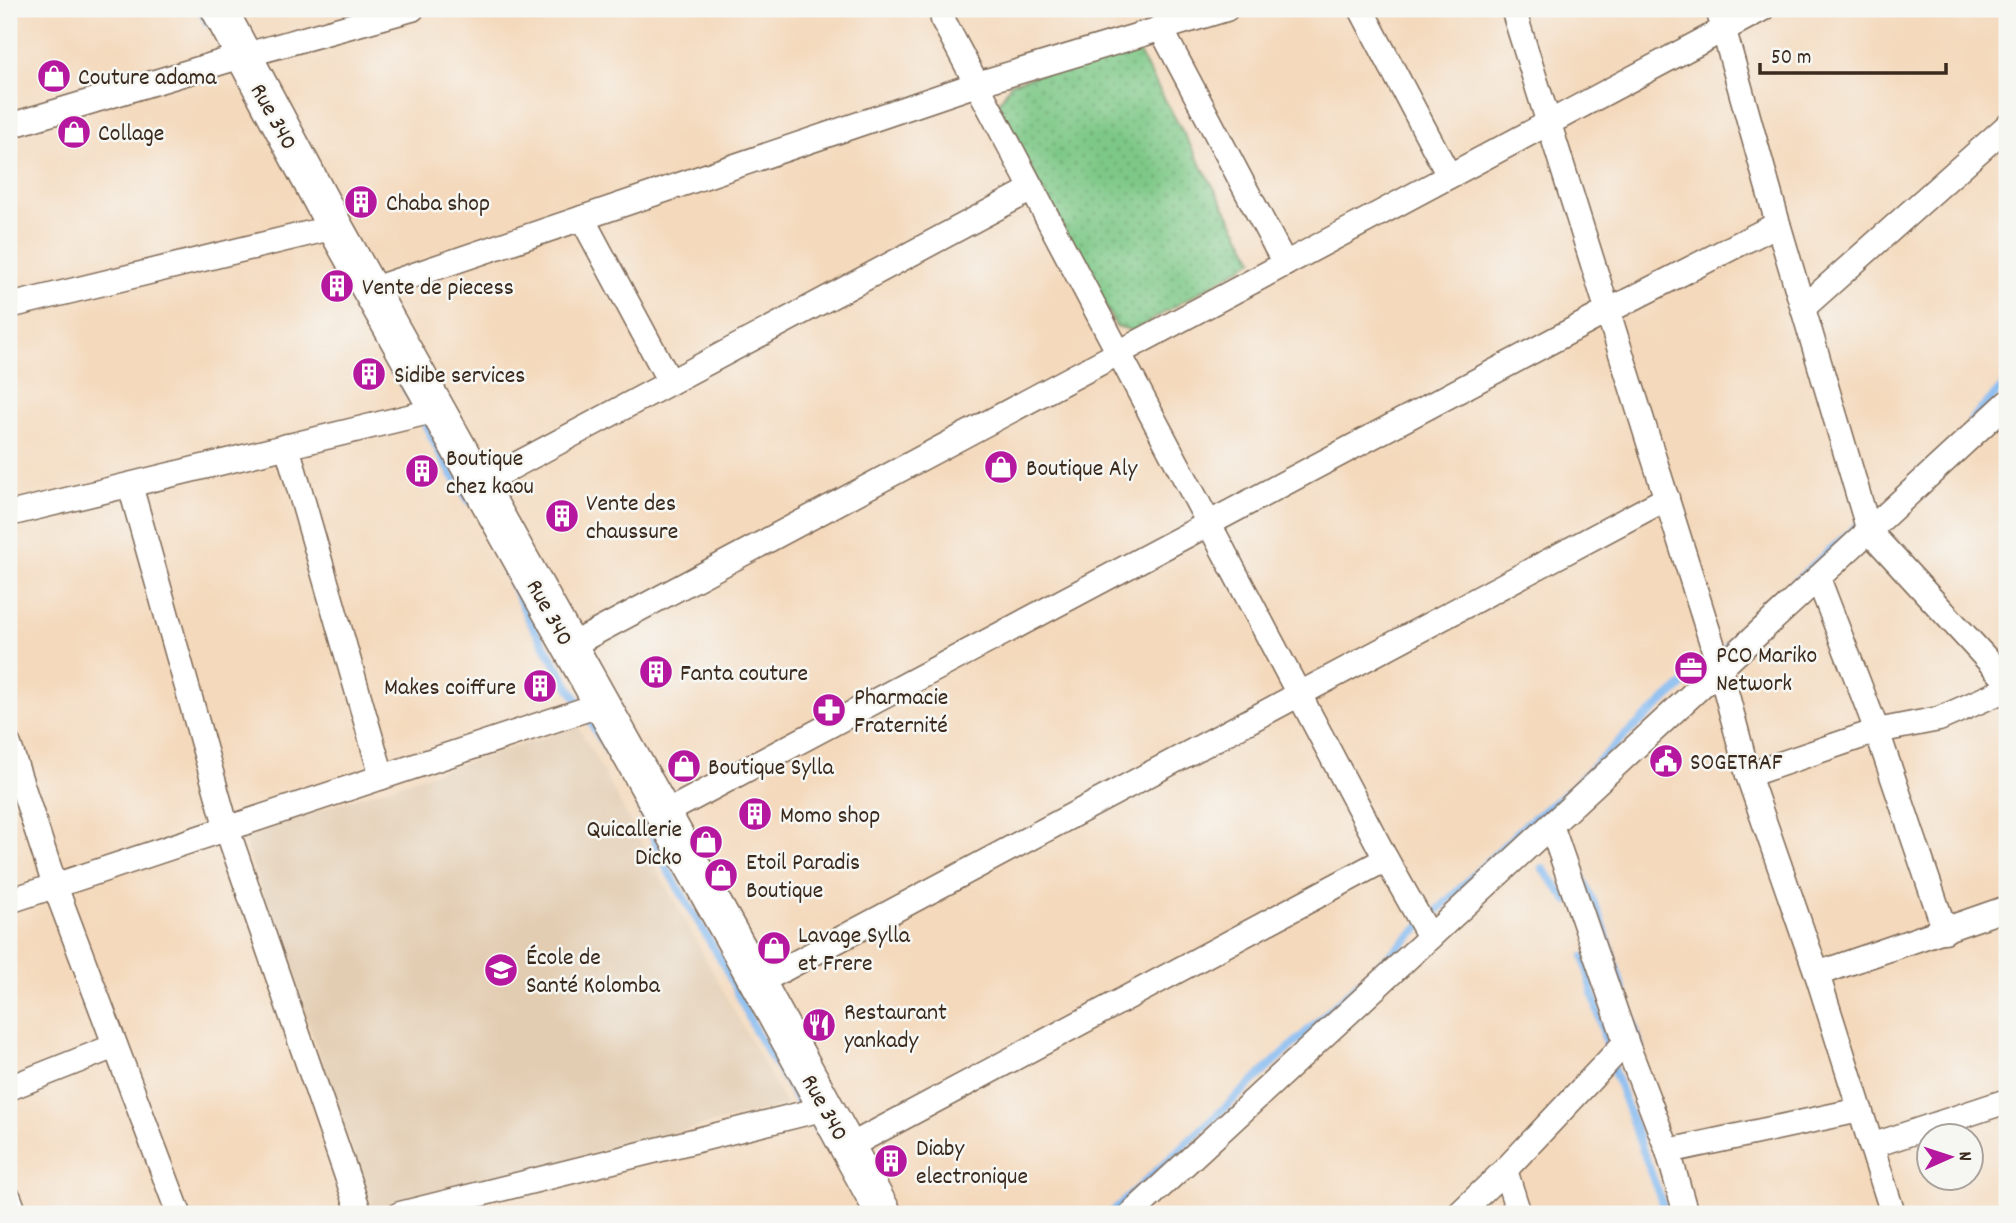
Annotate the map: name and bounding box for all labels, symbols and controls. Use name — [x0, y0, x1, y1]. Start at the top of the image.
scale bar — [1760, 32, 1946, 76]
text: 50 m — [1771, 44, 1811, 74]
shop icon: Couture adama — [35, 57, 73, 95]
place label: Couture adama — [78, 62, 217, 96]
street label: Rue 340 — [240, 78, 305, 157]
shop icon: Collage — [55, 113, 93, 151]
place label: Collage — [98, 118, 164, 152]
building icon: Chaba shop — [342, 183, 380, 221]
place label: Chaba shop — [386, 188, 490, 222]
building icon: Vente de piecess — [318, 267, 356, 305]
place label: Vente de piecess — [362, 272, 514, 306]
building icon: Sidibe services — [350, 355, 388, 393]
place label: Sidibe services — [394, 360, 525, 394]
place label: Boutique chez kaou — [446, 443, 534, 505]
shop icon: Boutique Aly — [982, 448, 1020, 486]
building icon: Boutique chez kaou — [403, 452, 441, 490]
place label: Boutique Aly — [1026, 453, 1139, 487]
place label: Vente des chaussure — [586, 488, 678, 550]
building icon: Vente des chaussure — [543, 497, 581, 535]
street label: Rue 340 — [516, 574, 581, 653]
place label: PCO Mariko Network — [1716, 640, 1817, 702]
office icon: PCO Mariko Network — [1672, 649, 1710, 687]
building icon: Fanta couture — [637, 653, 675, 691]
place label: Fanta couture — [680, 658, 808, 692]
building icon: Makes coiffure — [521, 667, 559, 705]
place label: Makes coiffure — [384, 672, 516, 706]
place label: Pharmacie Fraternité — [854, 682, 948, 744]
pharmacy icon: Pharmacie Fraternité — [810, 691, 848, 729]
public building icon: SOGETRAF — [1647, 742, 1685, 780]
shop icon: Boutique Sylla — [665, 747, 703, 785]
place label: SOGETRAF — [1690, 747, 1783, 781]
place label: Boutique Sylla — [708, 752, 834, 786]
building icon: Momo shop — [736, 795, 774, 833]
place label: Momo shop — [780, 800, 880, 834]
place label: Quicallerie Dicko — [587, 814, 682, 876]
shop icon: Quicallerie Dicko — [687, 823, 725, 861]
place label: Etoil Paradis Boutique — [746, 847, 860, 909]
shop icon: Etoil Paradis Boutique — [702, 856, 740, 894]
place label: Lavage Sylla et Frere — [798, 920, 911, 982]
shop icon: Lavage Sylla et Frere — [755, 929, 793, 967]
place label: École de Santé Kolomba — [526, 942, 661, 1004]
school or university icon: École de Santé Kolomba — [482, 951, 520, 989]
place label: Restaurant yankady — [844, 997, 947, 1059]
restaurant icon: Restaurant yankady — [800, 1006, 838, 1044]
street label: Rue 340 — [791, 1069, 856, 1148]
north arrow — [1914, 1122, 1984, 1192]
place label: Diaby electronique — [916, 1133, 1028, 1195]
building icon: Diaby electronique — [872, 1142, 910, 1180]
text: N — [1950, 1151, 1977, 1162]

